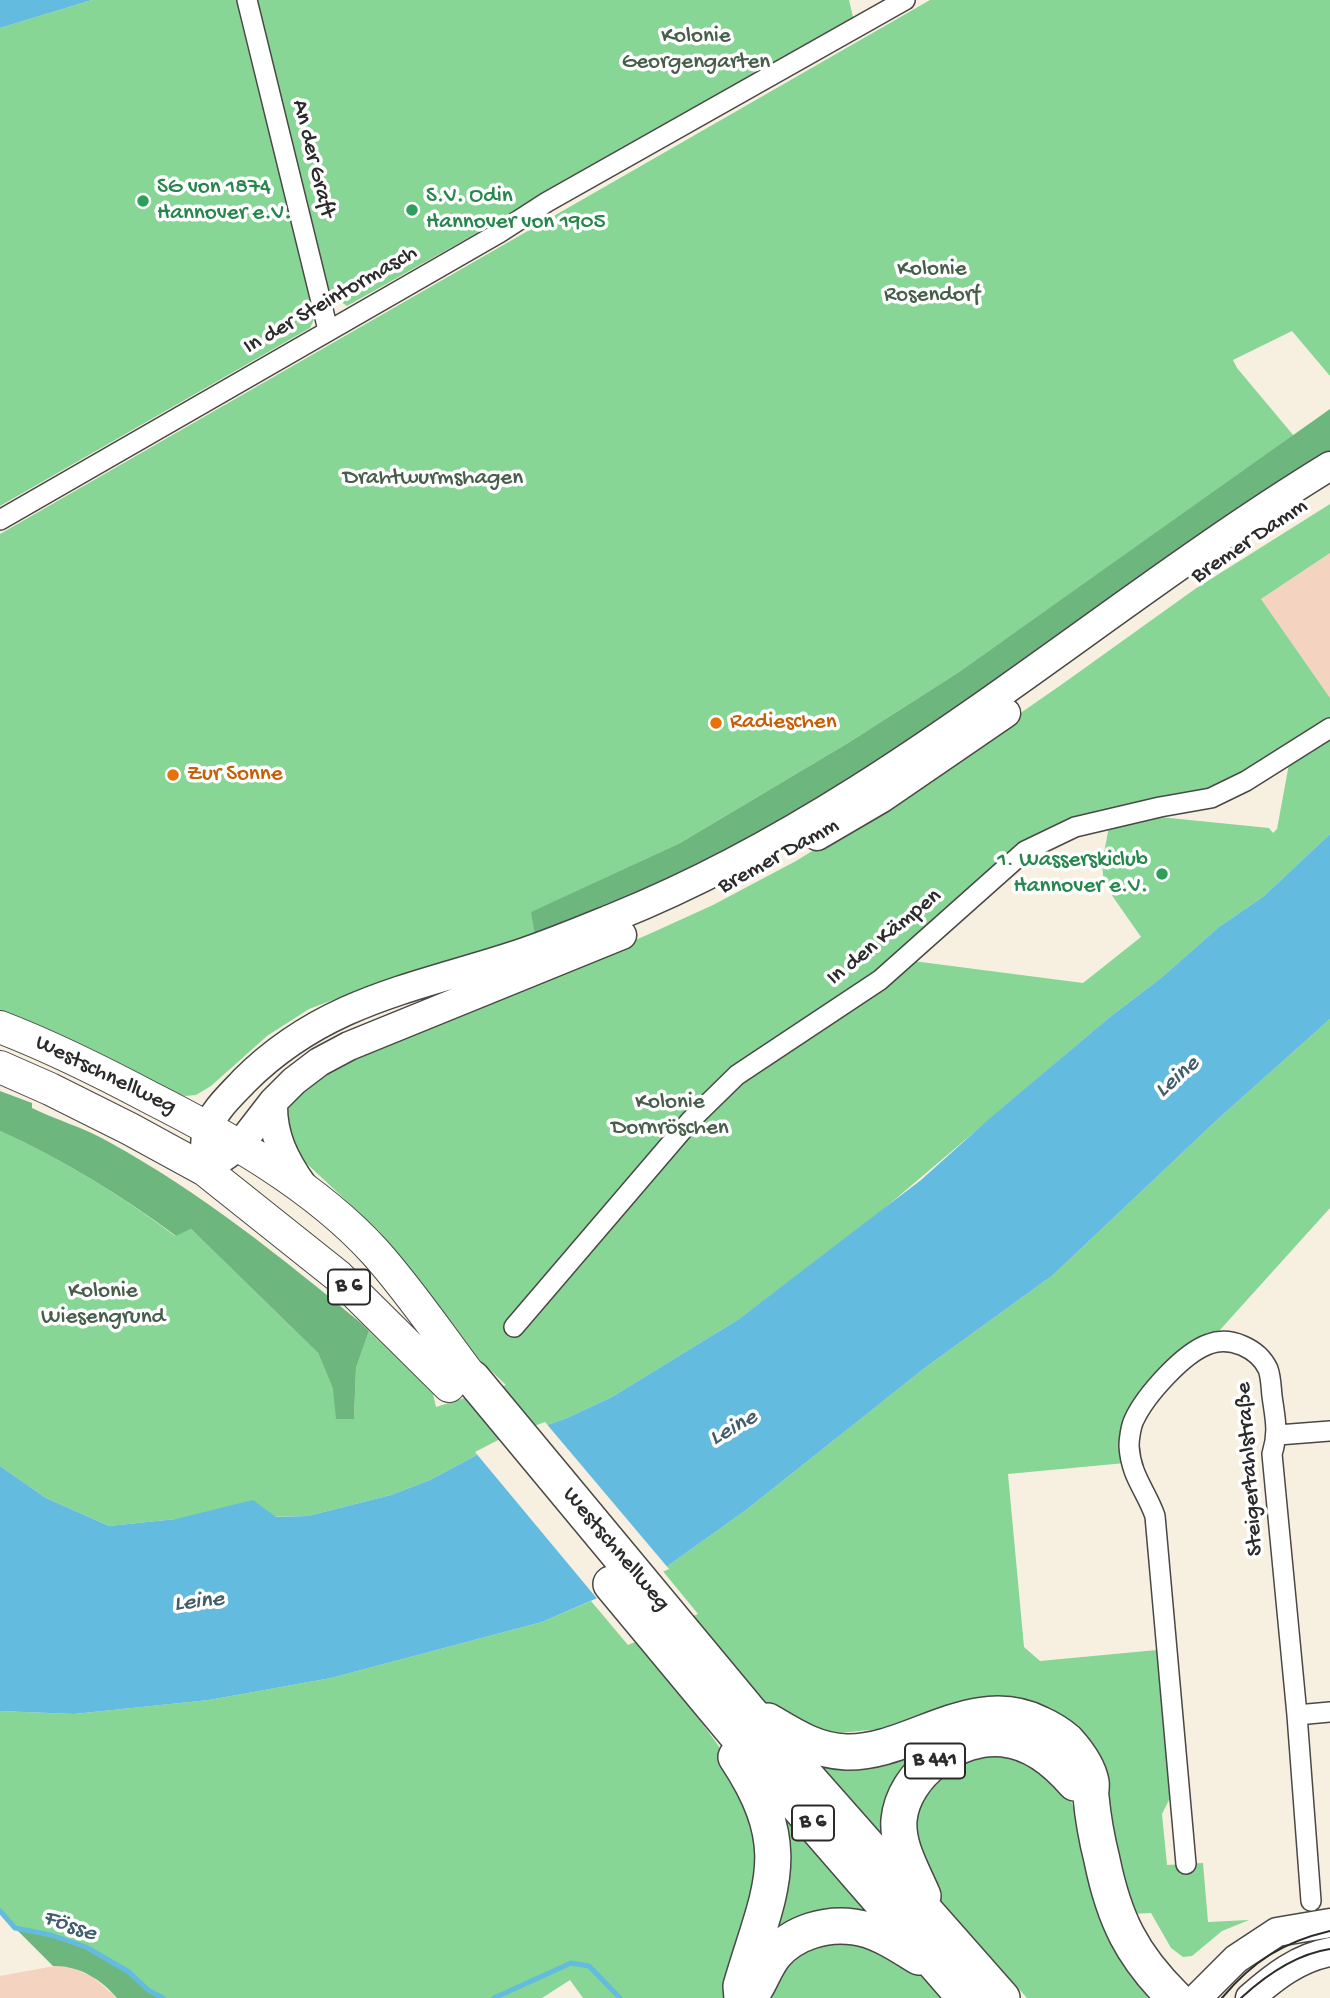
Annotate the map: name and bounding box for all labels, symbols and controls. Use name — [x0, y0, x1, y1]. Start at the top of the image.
park label: Kolonie Georgengarten — [622, 23, 770, 77]
street label: An der Graft — [284, 97, 340, 221]
place label: SG von 1874 Hannover e.V. — [157, 174, 291, 228]
place label: S.V. Odin Hannover von 1905 — [426, 183, 606, 237]
marker: SG von 1874 Hannover e.V. — [135, 193, 151, 209]
marker: S.V. Odin Hannover von 1905 — [404, 202, 420, 218]
street label: In der Steintormasch — [239, 240, 423, 362]
park label: Kolonie Rosendorf — [884, 256, 980, 310]
park label: Drahtwurmshagen — [343, 465, 523, 493]
street label: Bremer Damm — [1187, 493, 1313, 591]
place label: Radieschen — [730, 709, 837, 737]
marker: Radieschen — [708, 715, 724, 731]
place label: Zur Sonne — [187, 761, 283, 789]
marker: Zur Sonne — [165, 767, 181, 783]
street label: Bremer Damm — [714, 812, 844, 902]
place label: 1. Wasserskiclub Hannover e.V. — [997, 847, 1148, 901]
marker: 1. Wasserskiclub Hannover e.V. — [1154, 866, 1170, 882]
street label: In den Kämpen — [822, 883, 948, 993]
street label: Westschnellweg — [30, 1030, 180, 1122]
water label: Leine — [1150, 1051, 1206, 1105]
park label: Kolonie Dornröschen — [611, 1089, 729, 1143]
road number: B 6 — [328, 1270, 370, 1304]
park label: Kolonie Wiesengrund — [41, 1278, 165, 1332]
street label: Steigertahlstraße — [1231, 1381, 1271, 1557]
water label: Leine — [705, 1404, 763, 1454]
street label: Westschnellweg — [555, 1482, 675, 1618]
water label: Leine — [173, 1586, 225, 1620]
road number: B 441 — [905, 1744, 965, 1778]
road number: B 6 — [792, 1806, 834, 1840]
water label: Fösse — [38, 1904, 100, 1950]

